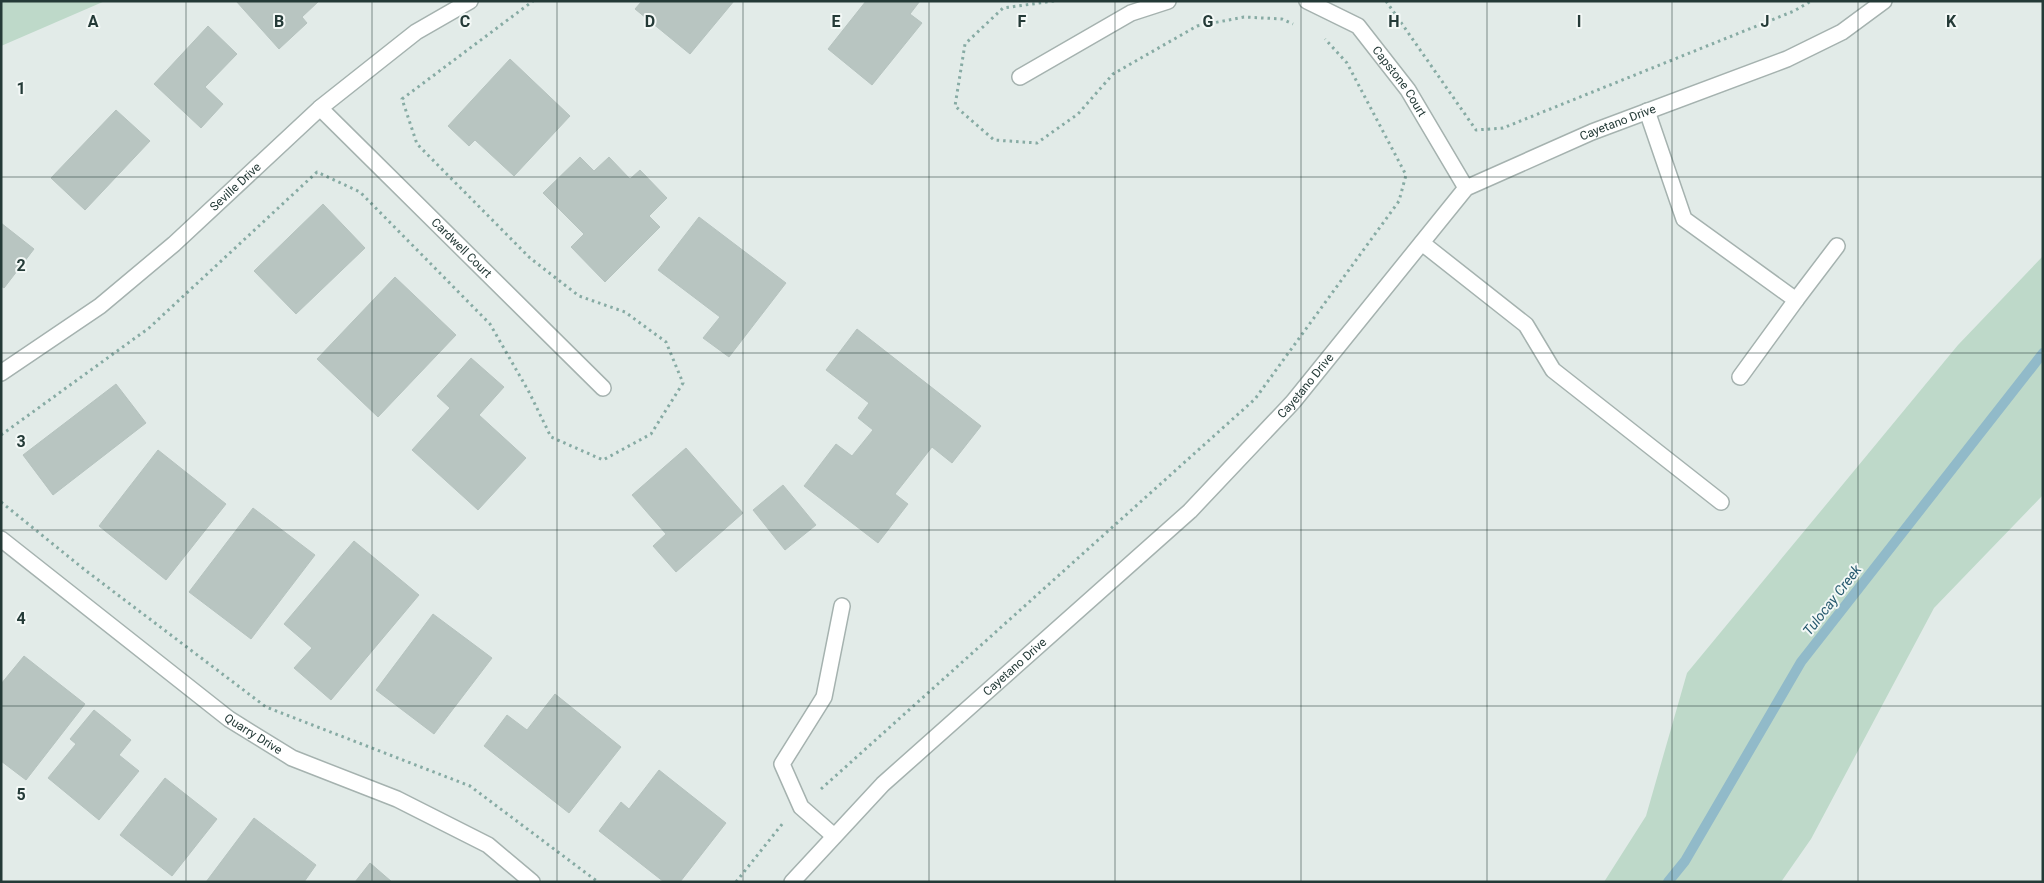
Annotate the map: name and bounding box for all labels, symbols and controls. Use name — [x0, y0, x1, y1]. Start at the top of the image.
text: A — [88, 12, 99, 31]
text: B — [274, 12, 284, 31]
text: C — [460, 12, 470, 31]
text: D — [645, 12, 655, 31]
text: E — [832, 12, 841, 31]
text: F — [1018, 12, 1027, 31]
text: G — [1203, 12, 1214, 31]
text: H — [1388, 12, 1400, 31]
text: I — [1577, 12, 1581, 31]
text: J — [1761, 12, 1769, 31]
text: K — [1946, 12, 1957, 31]
street label: Capstone Court — [1369, 43, 1429, 119]
text: 1 — [16, 79, 26, 98]
street label: Cayetano Drive — [1578, 102, 1658, 144]
street label: Seville Drive — [207, 160, 264, 214]
street label: Cardwell Court — [428, 215, 494, 281]
text: 2 — [16, 256, 26, 275]
street label: Cayetano Drive — [1274, 350, 1337, 421]
text: 3 — [16, 432, 26, 451]
water label: Tulocay Creek — [1800, 561, 1865, 638]
text: 4 — [16, 609, 26, 628]
street label: Cayetano Drive — [980, 635, 1049, 699]
street label: Quarry Drive — [221, 711, 285, 757]
text: 5 — [16, 785, 26, 804]

